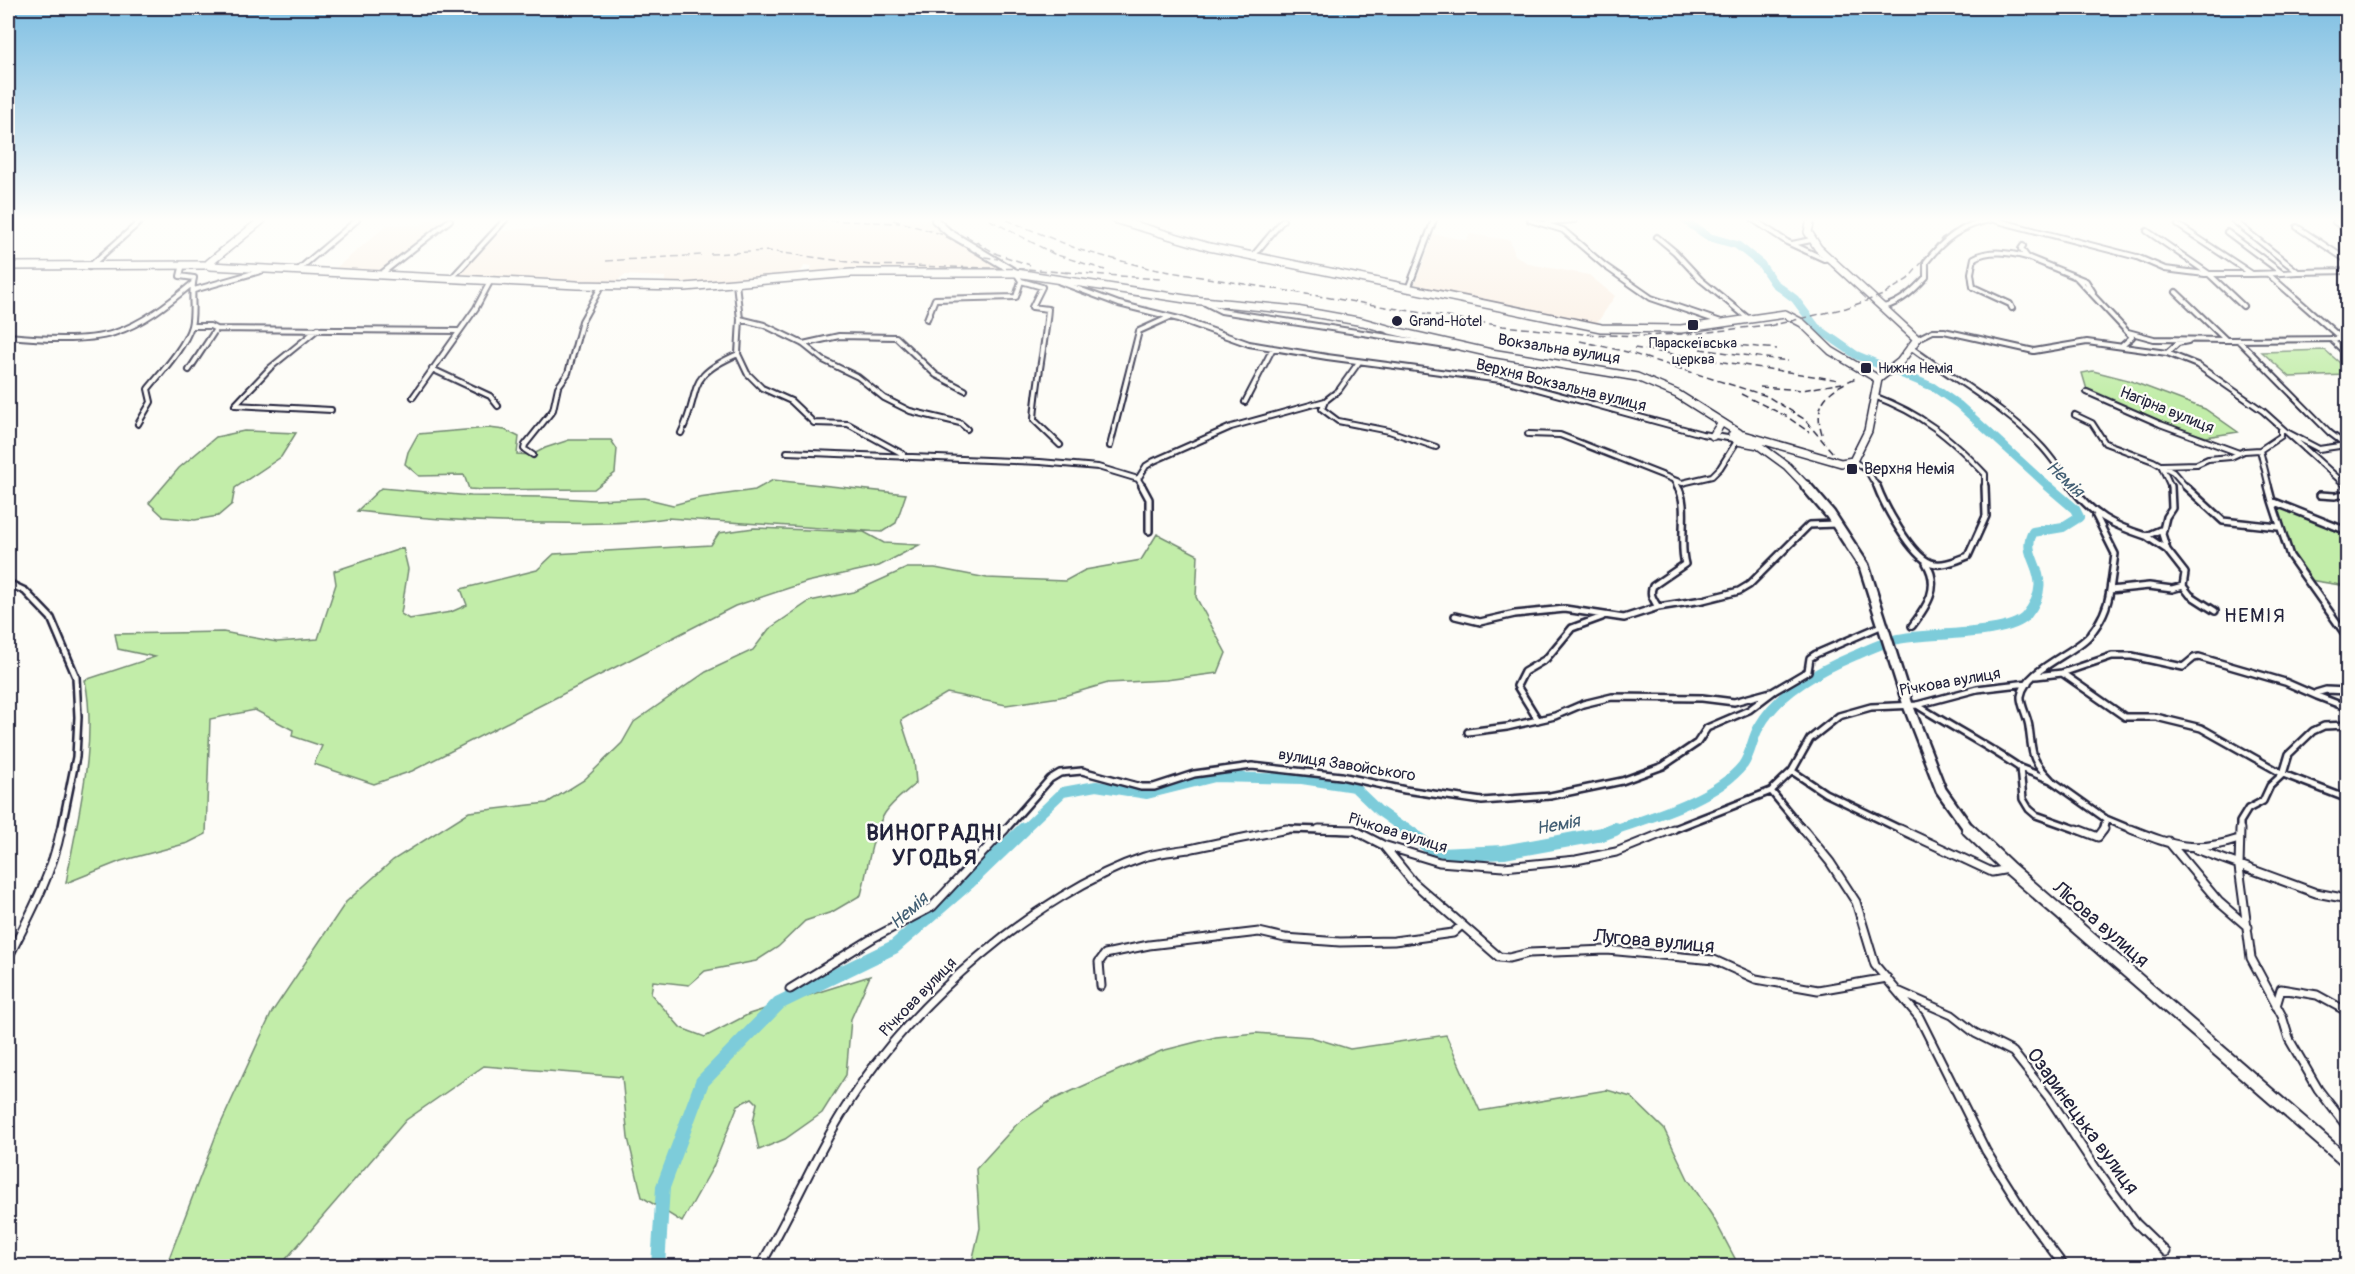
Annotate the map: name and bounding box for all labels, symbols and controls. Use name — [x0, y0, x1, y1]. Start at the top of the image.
place label: Grand-Hotel — [1409, 313, 1482, 330]
marker: Grand-Hotel — [1390, 314, 1404, 328]
marker: Параскеївська церква — [1686, 318, 1700, 332]
street label: Вокзальна вулиця — [1496, 329, 1622, 369]
place label: Параскеївська церква — [1649, 335, 1737, 368]
street label: Верхня Вокзальна вулиця — [1474, 354, 1648, 416]
place label: Нижня Немія — [1878, 360, 1953, 377]
marker: Нижня Немія — [1859, 361, 1873, 375]
street label: Нагірна вулиця — [2117, 382, 2217, 438]
water label: Немія — [2041, 456, 2090, 503]
place label: Верхня Немія — [1864, 459, 1954, 479]
marker: Верхня Немія — [1845, 462, 1859, 476]
district label: НЕМІЯ — [2224, 603, 2286, 628]
street label: Річкова вулиця — [1898, 663, 2002, 701]
street label: вулиця Завойського — [1277, 744, 1418, 786]
street label: Річкова вулиця — [1346, 808, 1450, 858]
water label: Немія — [1534, 809, 1583, 840]
district label: ВИНОГРАДНІ УГОДЬЯ — [866, 819, 1004, 872]
street label: Лісова вулиця — [2047, 875, 2154, 973]
water label: Немія — [885, 887, 934, 934]
street label: Лугова вулиця — [1591, 923, 1716, 959]
street label: Річкова вулиця — [875, 953, 961, 1041]
street label: Озаринецька вулиця — [2021, 1043, 2145, 1199]

